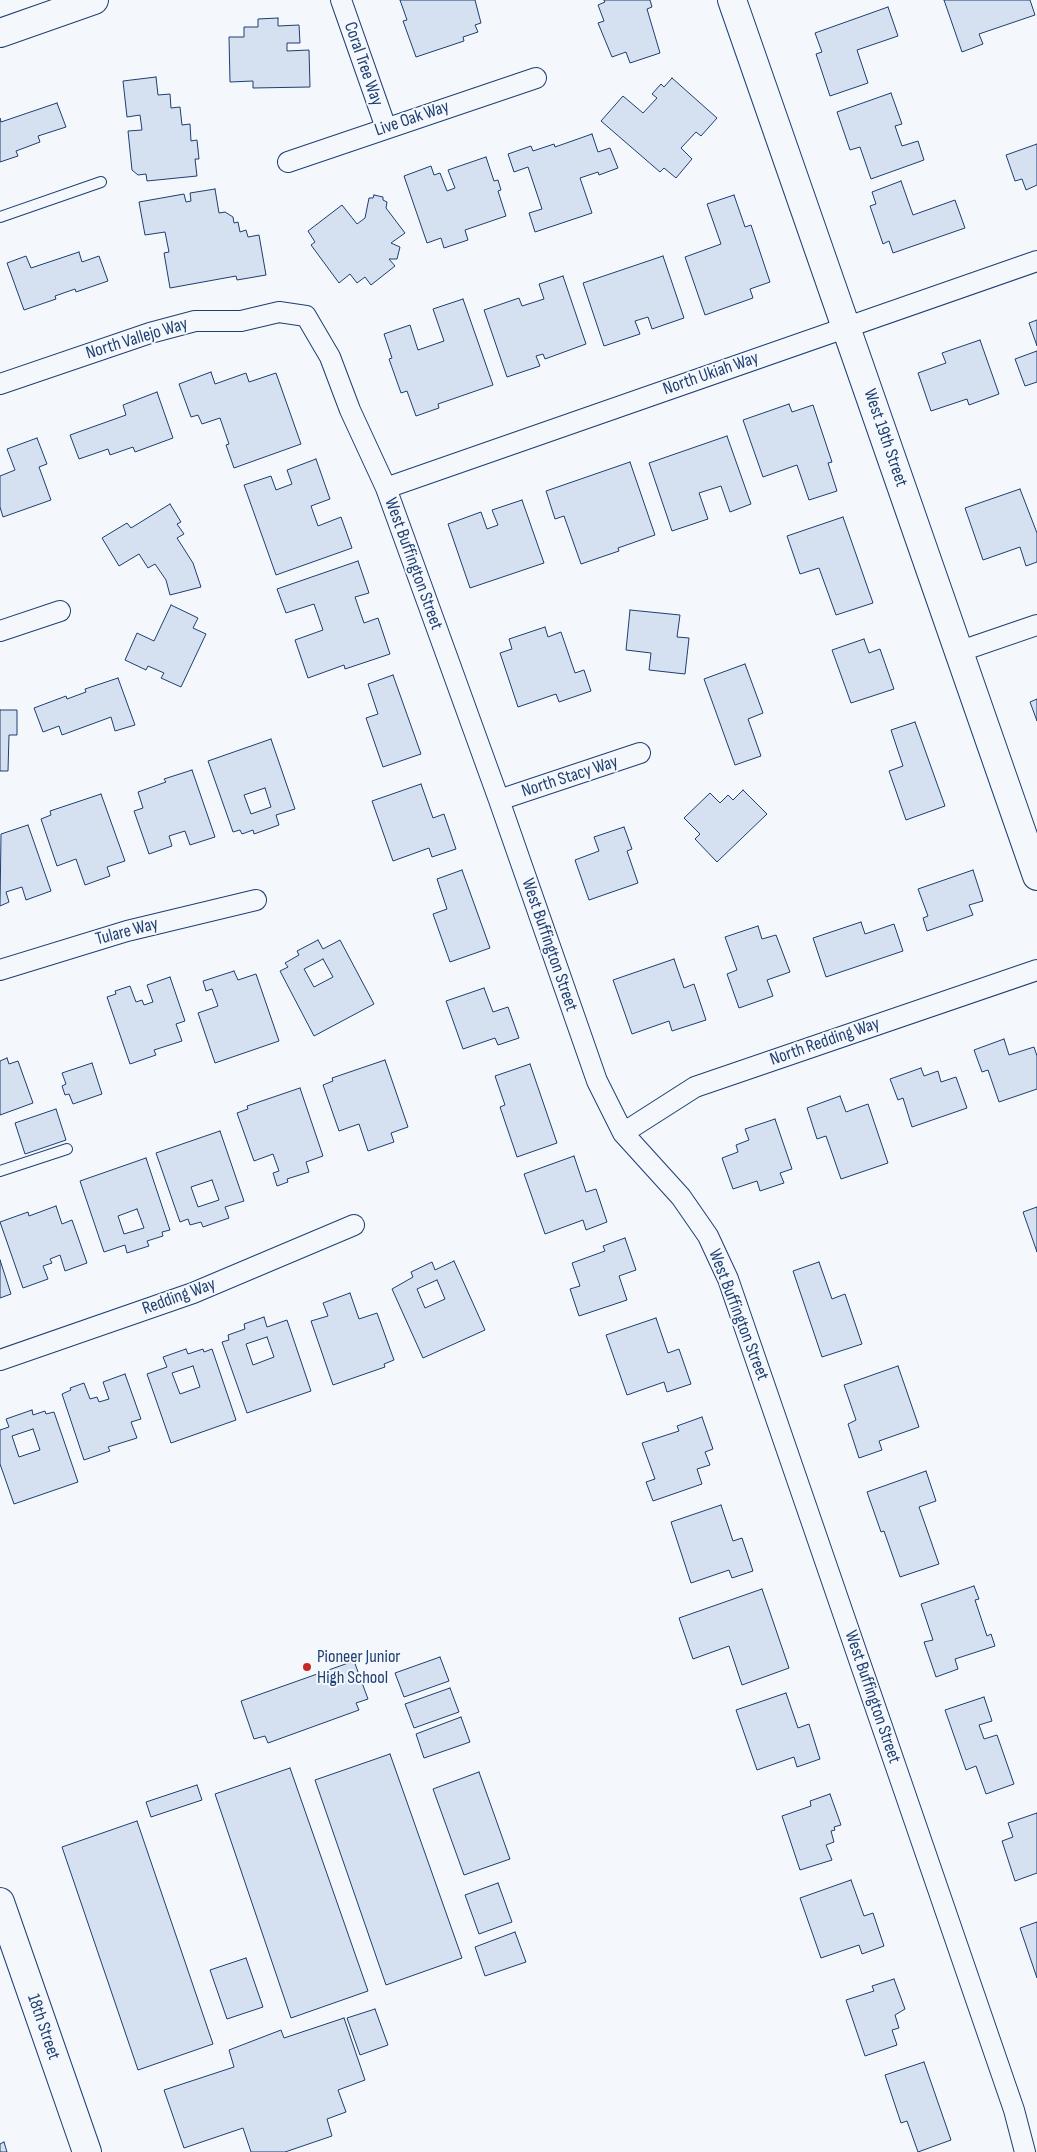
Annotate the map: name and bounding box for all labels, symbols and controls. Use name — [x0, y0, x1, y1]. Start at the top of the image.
street label: Coral Tree Way — [339, 19, 387, 109]
street label: Live Oak Way — [372, 96, 452, 142]
street label: North Vallejo Way — [84, 313, 190, 365]
street label: North Ukiah Way — [660, 348, 762, 400]
street label: West 19th Street — [858, 386, 912, 490]
street label: West Buffington Street — [379, 495, 447, 633]
street label: North Stacy Way — [519, 751, 621, 803]
street label: West Buffington Street — [516, 876, 582, 1014]
street label: Tulare Way — [93, 913, 161, 951]
street label: North Redding Way — [767, 1013, 883, 1071]
street label: West Buffington Street — [703, 1246, 773, 1384]
street label: Redding Way — [139, 1274, 219, 1320]
street label: West Buffington Street — [839, 1628, 905, 1766]
place label: Pioneer Junior High School — [317, 1646, 401, 1688]
marker: Pioneer Junior High School — [301, 1661, 313, 1673]
street label: 18th Street — [22, 1991, 64, 2063]

